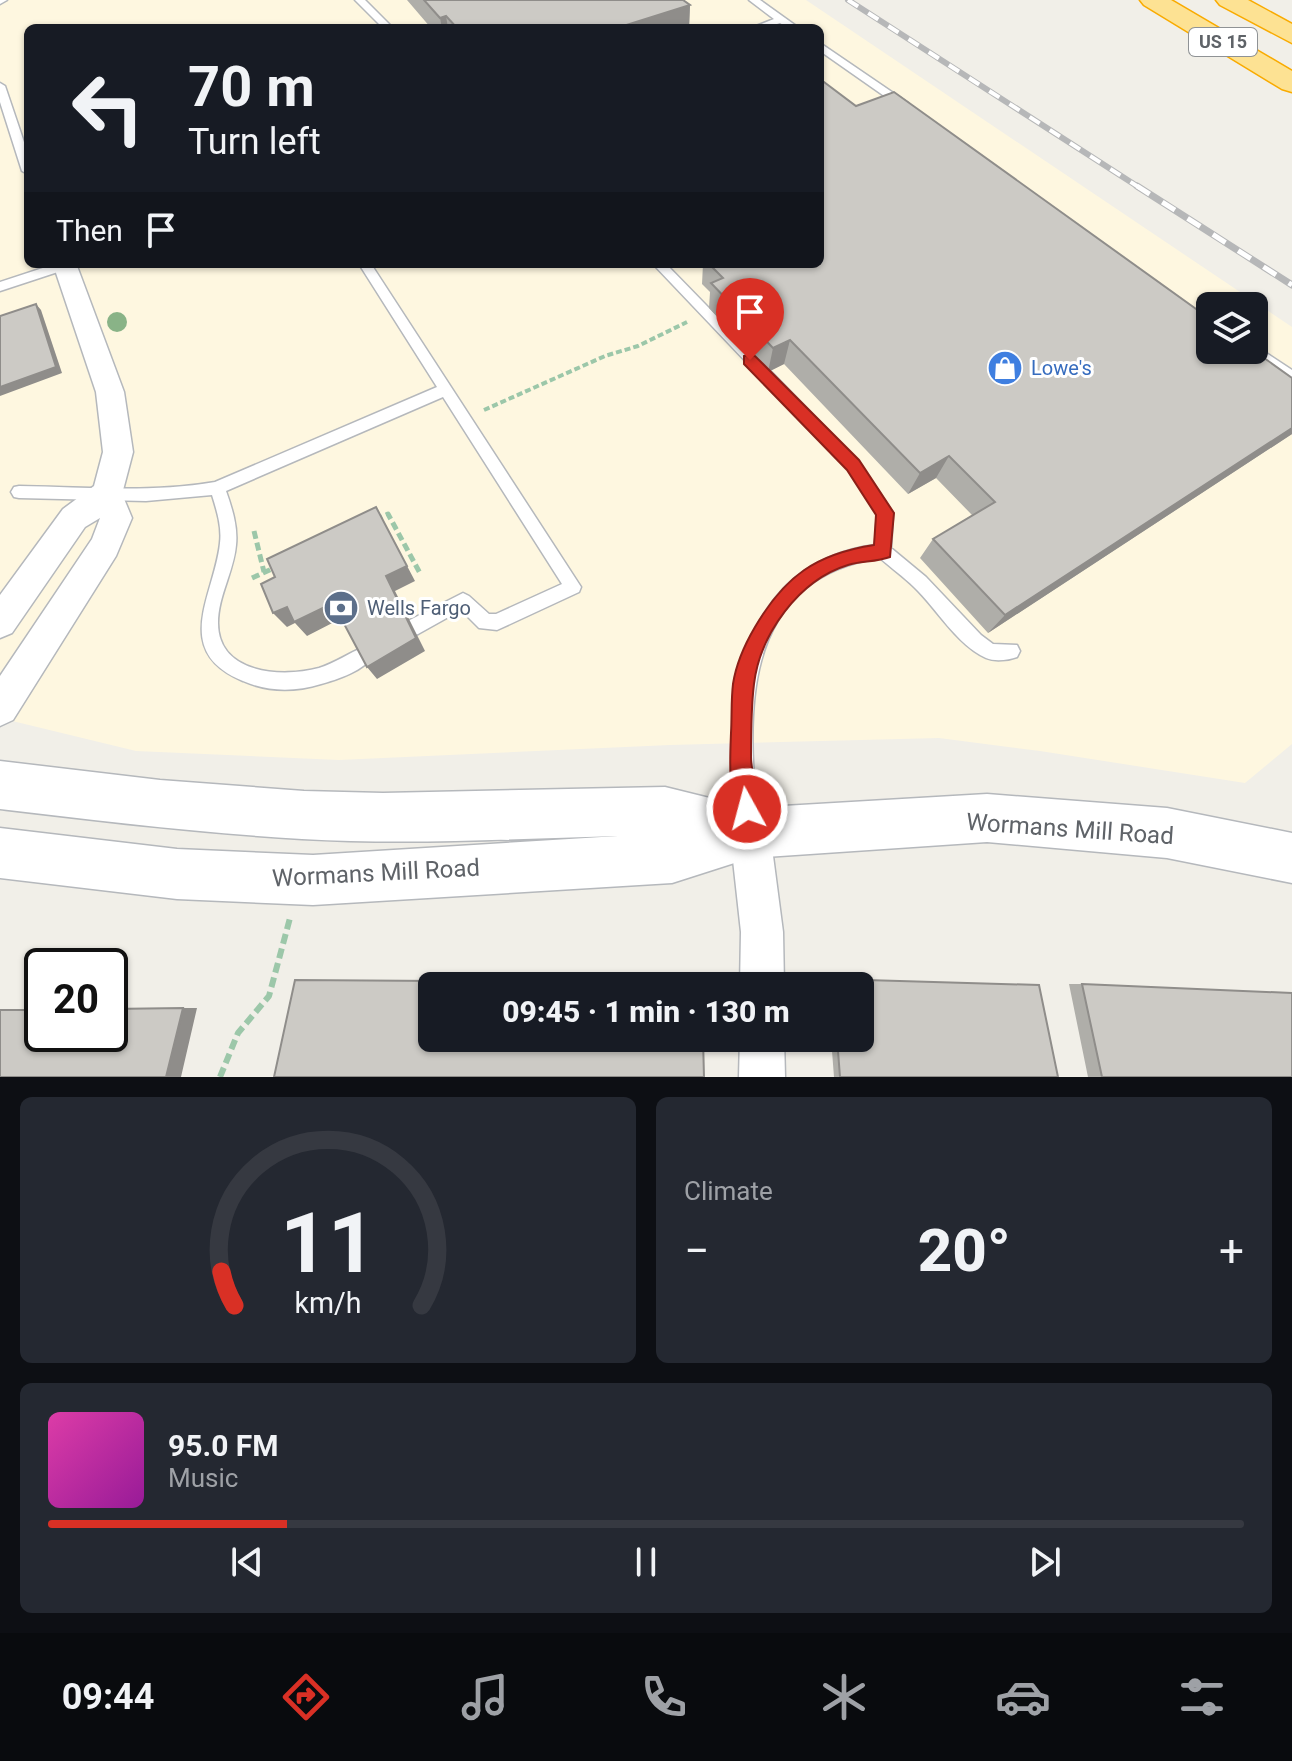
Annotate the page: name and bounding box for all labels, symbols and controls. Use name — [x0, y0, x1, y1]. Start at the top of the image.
road number: US 15 — [1189, 28, 1257, 56]
text: 70 m — [188, 54, 315, 120]
icon: left — [56, 56, 160, 160]
text: Turn left — [188, 121, 321, 163]
icon: arrive — [139, 208, 183, 252]
text: Then — [56, 213, 123, 248]
pin — [716, 278, 784, 360]
icon: arrive — [728, 290, 772, 334]
map controls — [1196, 292, 1268, 364]
button: layers — [1196, 292, 1268, 364]
shop icon: Lowe's — [986, 349, 1024, 387]
place label: Lowe's — [1031, 356, 1092, 380]
bank icon: Wells Fargo — [322, 589, 360, 627]
place label: Wells Fargo — [367, 596, 471, 620]
position arrow — [705, 767, 789, 851]
street label: Wormans Mill Road — [965, 808, 1175, 850]
street label: Wormans Mill Road — [271, 854, 481, 892]
speed limit sign: 20 — [24, 948, 128, 1052]
text: 09:45 · 1 min · 130 m — [502, 994, 790, 1029]
text: Climate — [684, 1176, 773, 1206]
text: 11 — [280, 1195, 376, 1292]
text: 20° — [918, 1215, 1011, 1286]
text: − — [684, 1225, 709, 1277]
text: + — [1219, 1225, 1244, 1277]
text: km/h — [294, 1286, 362, 1320]
text: 95.0 FM — [168, 1428, 279, 1463]
text: Music — [168, 1463, 238, 1493]
icon: previous — [225, 1540, 269, 1584]
icon: pause — [624, 1540, 668, 1584]
icon: next — [1023, 1540, 1067, 1584]
icon: directions — [278, 1669, 334, 1725]
icon: music — [457, 1669, 513, 1725]
icon: phone — [636, 1669, 692, 1725]
icon: climate — [816, 1669, 872, 1725]
icon: car — [995, 1669, 1051, 1725]
icon: filters — [1174, 1669, 1230, 1725]
text: 09:44 — [62, 1676, 154, 1718]

